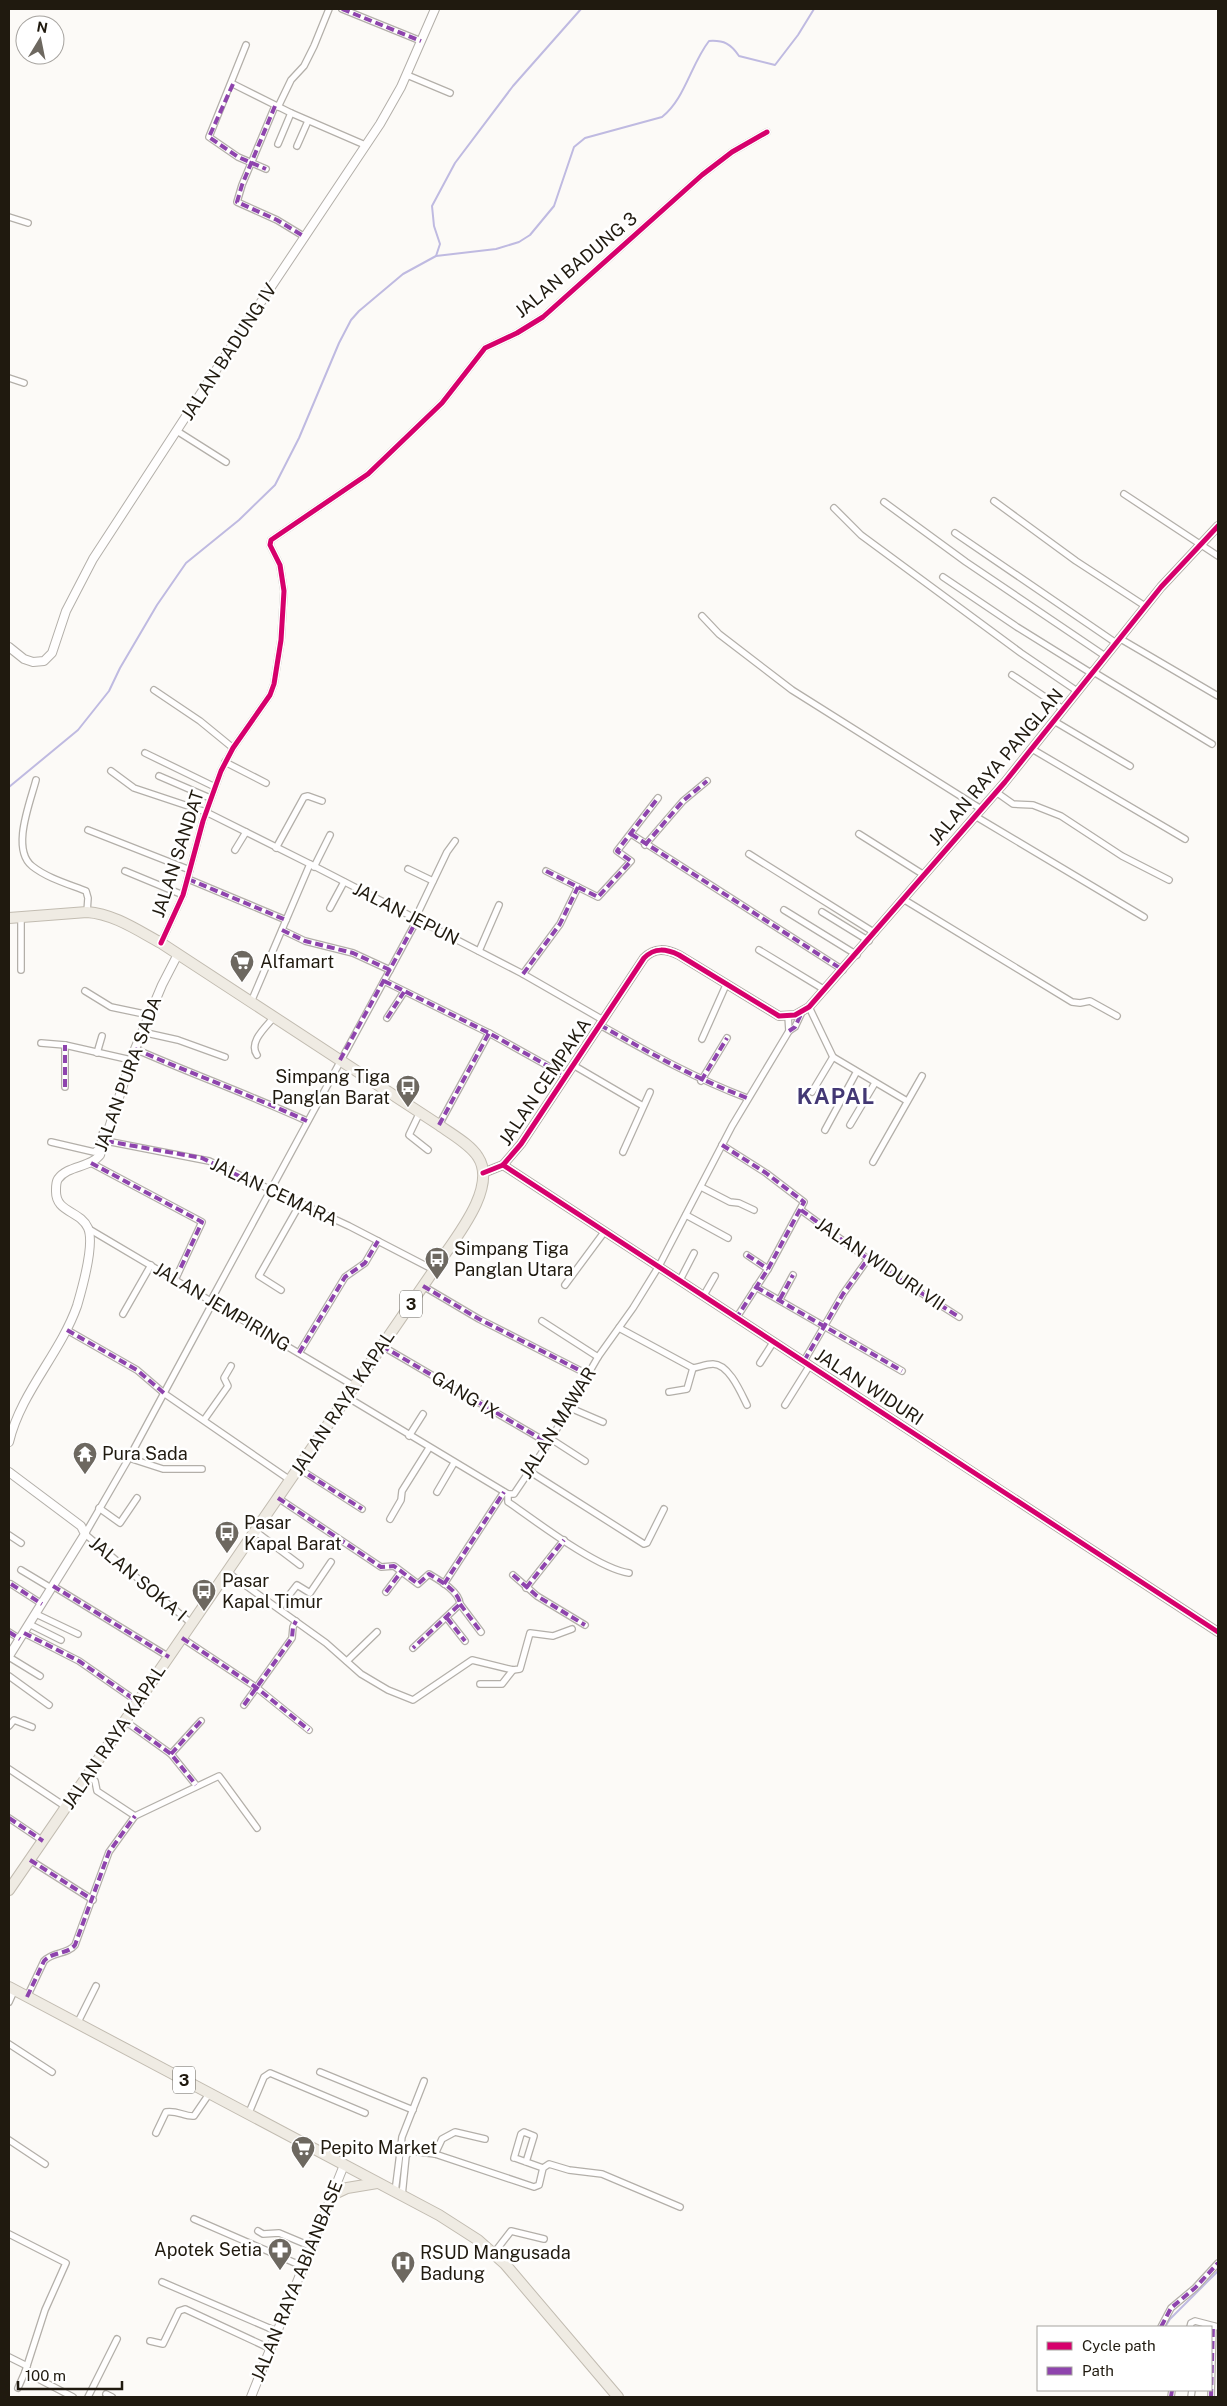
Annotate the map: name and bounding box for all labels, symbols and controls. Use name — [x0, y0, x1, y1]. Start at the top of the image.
north arrow — [15, 15, 65, 65]
text: N — [35, 18, 49, 36]
street label: JALAN BADUNG 3 — [510, 207, 641, 322]
street label: JALAN BADUNG IV — [177, 279, 281, 424]
street label: JALAN RAYA PANGLAN — [924, 684, 1067, 849]
street label: JALAN SANDAT — [147, 787, 208, 920]
street label: JALAN JEPUN — [350, 878, 463, 949]
supermarket icon: Alfamart — [229, 949, 255, 983]
place label: Alfamart — [260, 951, 334, 972]
street label: JALAN PURA SADA — [90, 993, 165, 1154]
street label: JALAN CEMPAKA — [494, 1014, 595, 1149]
place label: Simpang Tiga Panglan Barat — [272, 1066, 390, 1108]
bus stop icon: Simpang Tiga Panglan Barat — [395, 1074, 421, 1108]
district label: KAPAL — [797, 1083, 875, 1109]
street label: JALAN CEMARA — [207, 1153, 341, 1230]
street label: JALAN WIDURI VII — [812, 1213, 949, 1315]
place label: Simpang Tiga Panglan Utara — [454, 1238, 573, 1280]
bus stop icon: Simpang Tiga Panglan Utara — [424, 1246, 450, 1280]
street label: JALAN JEMPIRING — [150, 1258, 294, 1356]
road number: 3 — [400, 1290, 422, 1318]
street label: JALAN RAYA KAPAL — [286, 1326, 399, 1479]
street label: JALAN WIDURI — [811, 1344, 927, 1429]
street label: JALAN MAWAR — [515, 1363, 600, 1482]
street label: GANG IX — [428, 1366, 503, 1423]
temple icon: Pura Sada — [72, 1441, 98, 1475]
place label: Pura Sada — [102, 1443, 188, 1464]
place label: Pasar Kapal Barat — [244, 1512, 342, 1554]
bus stop icon: Pasar Kapal Barat — [214, 1520, 240, 1554]
street label: JALAN SOKA I — [85, 1532, 191, 1625]
place label: Pasar Kapal Timur — [222, 1570, 323, 1612]
bus stop icon: Pasar Kapal Timur — [191, 1578, 217, 1612]
street label: JALAN RAYA KAPAL — [57, 1660, 170, 1813]
road number: 3 — [173, 2066, 195, 2094]
supermarket icon: Pepito Market — [290, 2135, 316, 2169]
place label: Pepito Market — [320, 2137, 437, 2158]
street label: JALAN RAYA ABIANBASE — [247, 2177, 347, 2384]
pharmacy icon: Apotek Setia — [267, 2237, 293, 2271]
place label: Apotek Setia — [154, 2239, 262, 2260]
place label: RSUD Mangusada Badung — [420, 2242, 571, 2284]
hospital icon: RSUD Mangusada Badung — [390, 2250, 416, 2284]
legend — [1037, 2326, 1212, 2391]
text: Cycle path — [1082, 2337, 1156, 2354]
scale bar — [18, 2358, 121, 2390]
text: Path — [1082, 2362, 1114, 2379]
text: 100 m — [25, 2367, 66, 2384]

